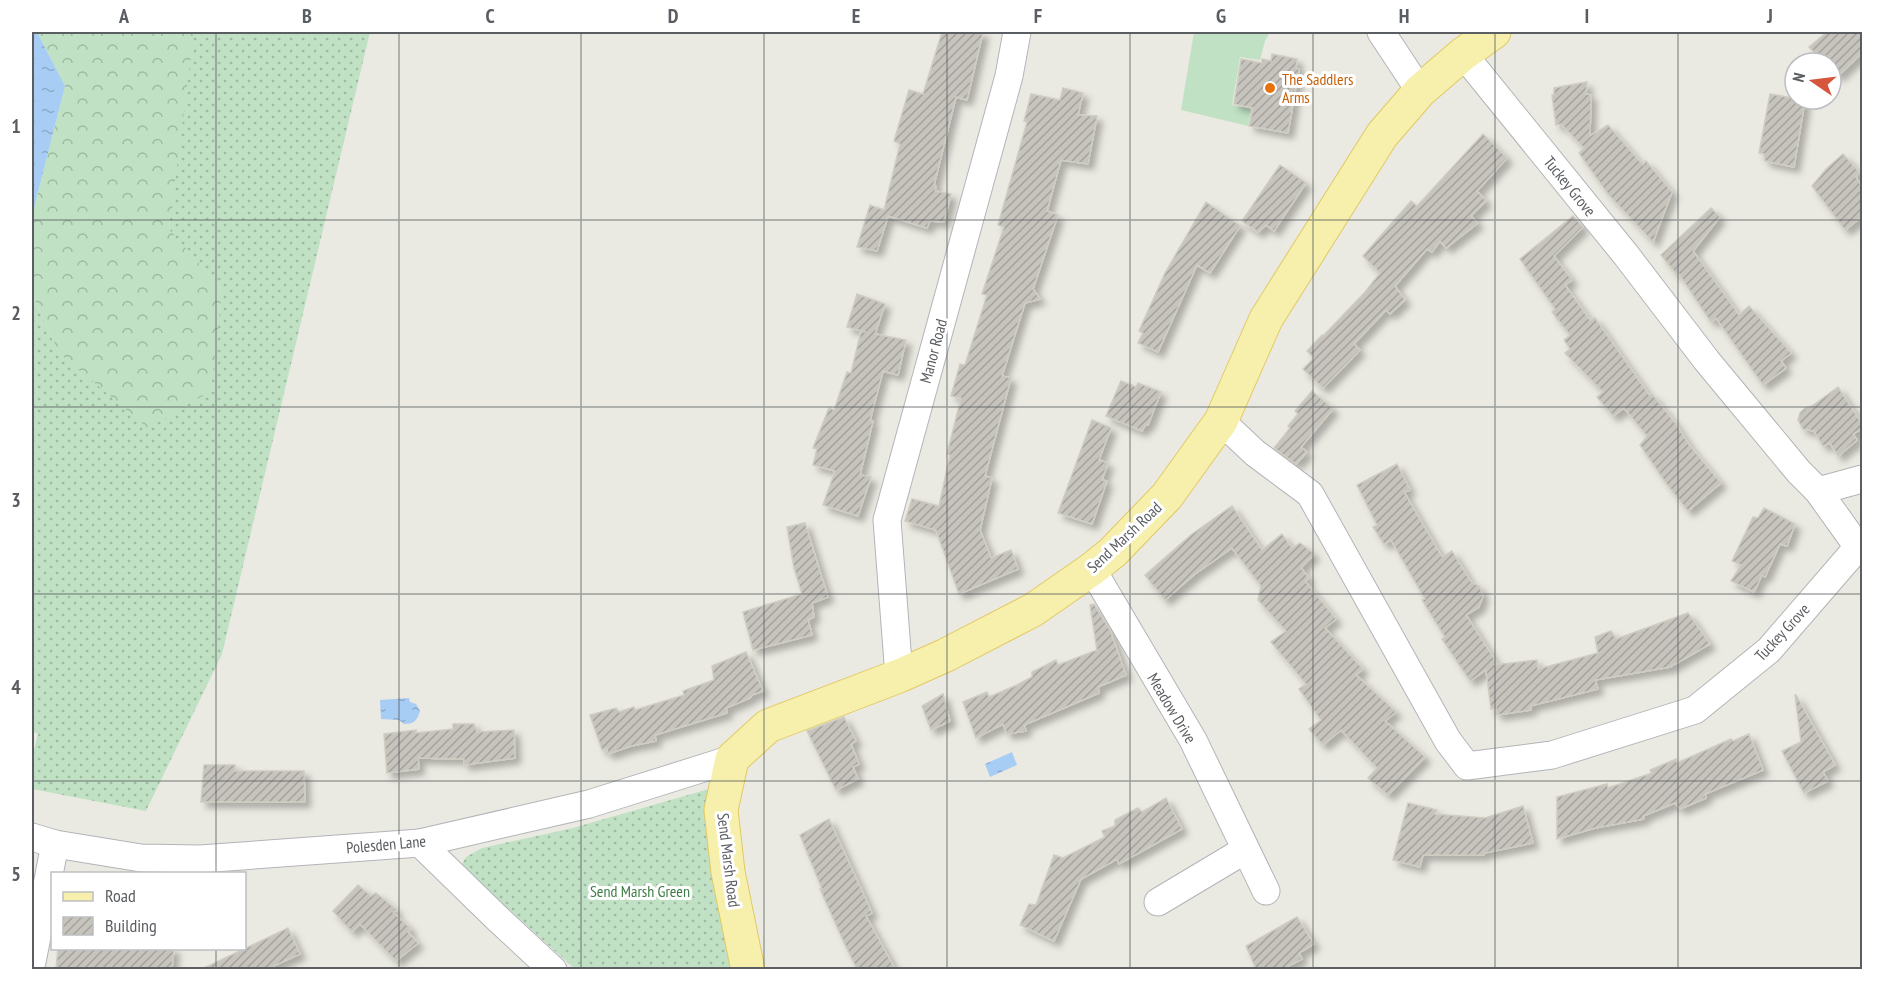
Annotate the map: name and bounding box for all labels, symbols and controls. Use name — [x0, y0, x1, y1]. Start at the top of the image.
text: A — [118, 3, 130, 29]
text: B — [302, 3, 312, 29]
text: C — [485, 3, 495, 29]
text: D — [668, 3, 679, 29]
text: E — [852, 3, 860, 29]
text: F — [1034, 3, 1042, 29]
text: G — [1216, 3, 1226, 29]
text: H — [1399, 3, 1409, 29]
text: I — [1585, 3, 1589, 29]
text: J — [1766, 3, 1773, 29]
north arrow — [1783, 51, 1843, 111]
place label: The Saddlers Arms — [1282, 69, 1353, 107]
text: N — [1788, 71, 1809, 84]
marker: The Saddlers Arms — [1263, 81, 1277, 95]
text: 1 — [11, 113, 21, 139]
street label: Tuckey Grove — [1540, 152, 1600, 220]
text: 2 — [11, 300, 21, 326]
street label: Manor Road — [915, 317, 951, 385]
text: 3 — [11, 487, 21, 513]
street label: Send Marsh Road — [1082, 497, 1166, 577]
street label: Tuckey Grove — [1750, 599, 1814, 665]
street label: Meadow Drive — [1143, 669, 1201, 747]
text: 4 — [11, 674, 21, 700]
street label: Send Marsh Road — [713, 812, 745, 908]
street label: Polesden Lane — [345, 831, 427, 857]
text: 5 — [11, 861, 21, 887]
legend — [51, 872, 246, 950]
park label: Send Marsh Green — [590, 881, 690, 901]
text: Road — [105, 884, 136, 907]
text: Building — [105, 914, 157, 937]

